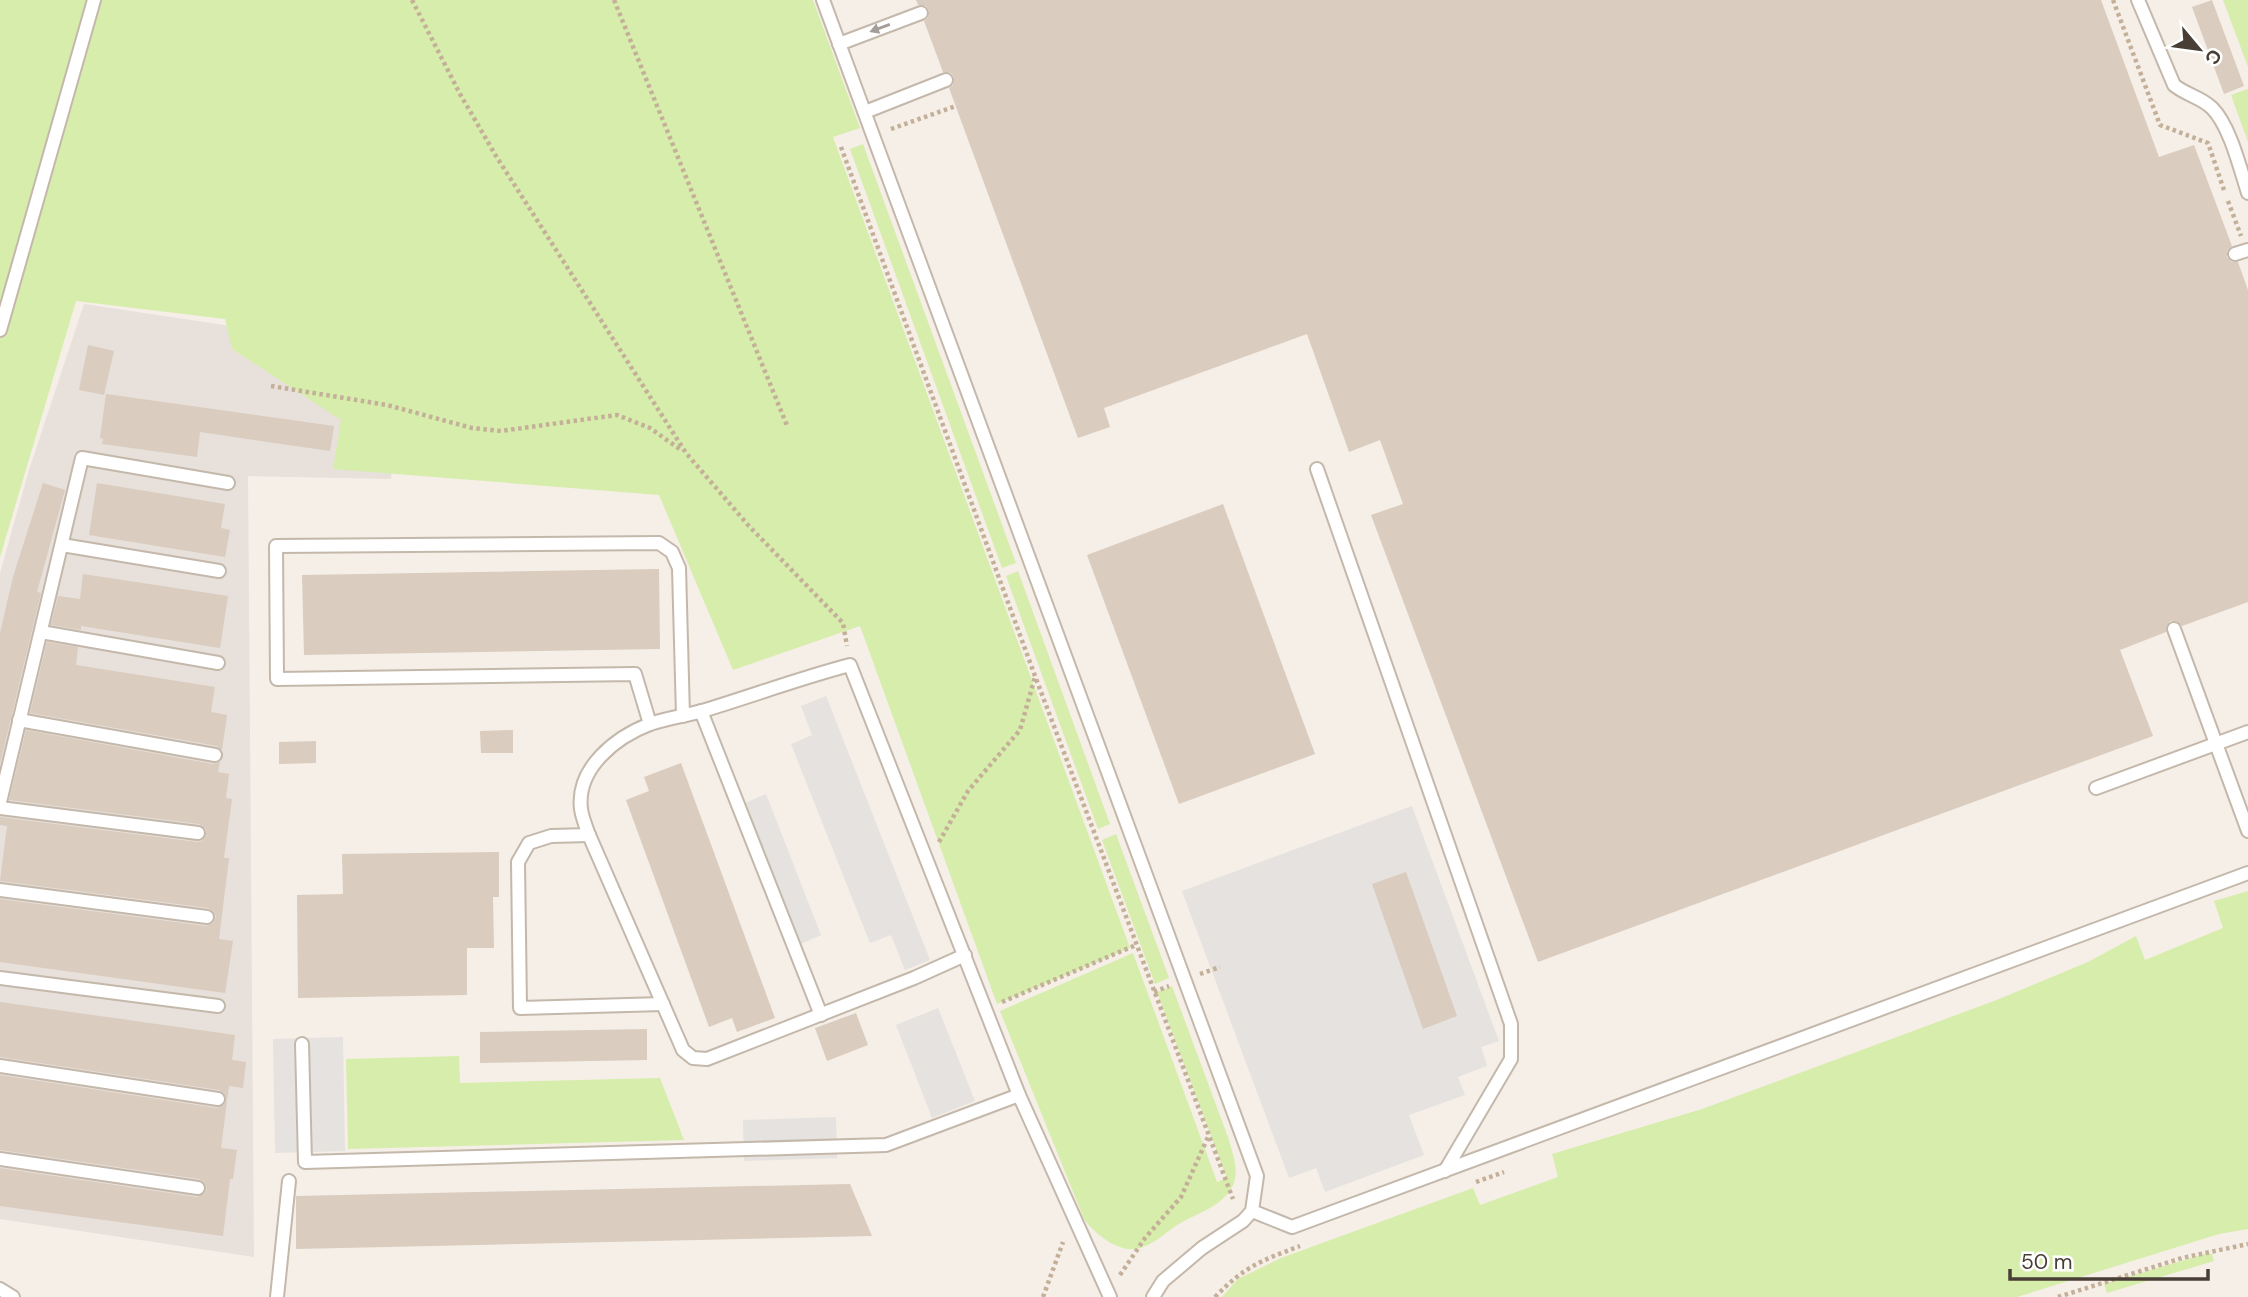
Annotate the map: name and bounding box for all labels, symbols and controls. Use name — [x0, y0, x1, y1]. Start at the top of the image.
north arrow — [2164, 14, 2234, 84]
one-way arrow — [870, 23, 891, 34]
text: С — [2199, 45, 2228, 69]
scale bar — [2010, 1238, 2208, 1282]
text: 50 m — [2021, 1248, 2072, 1276]

